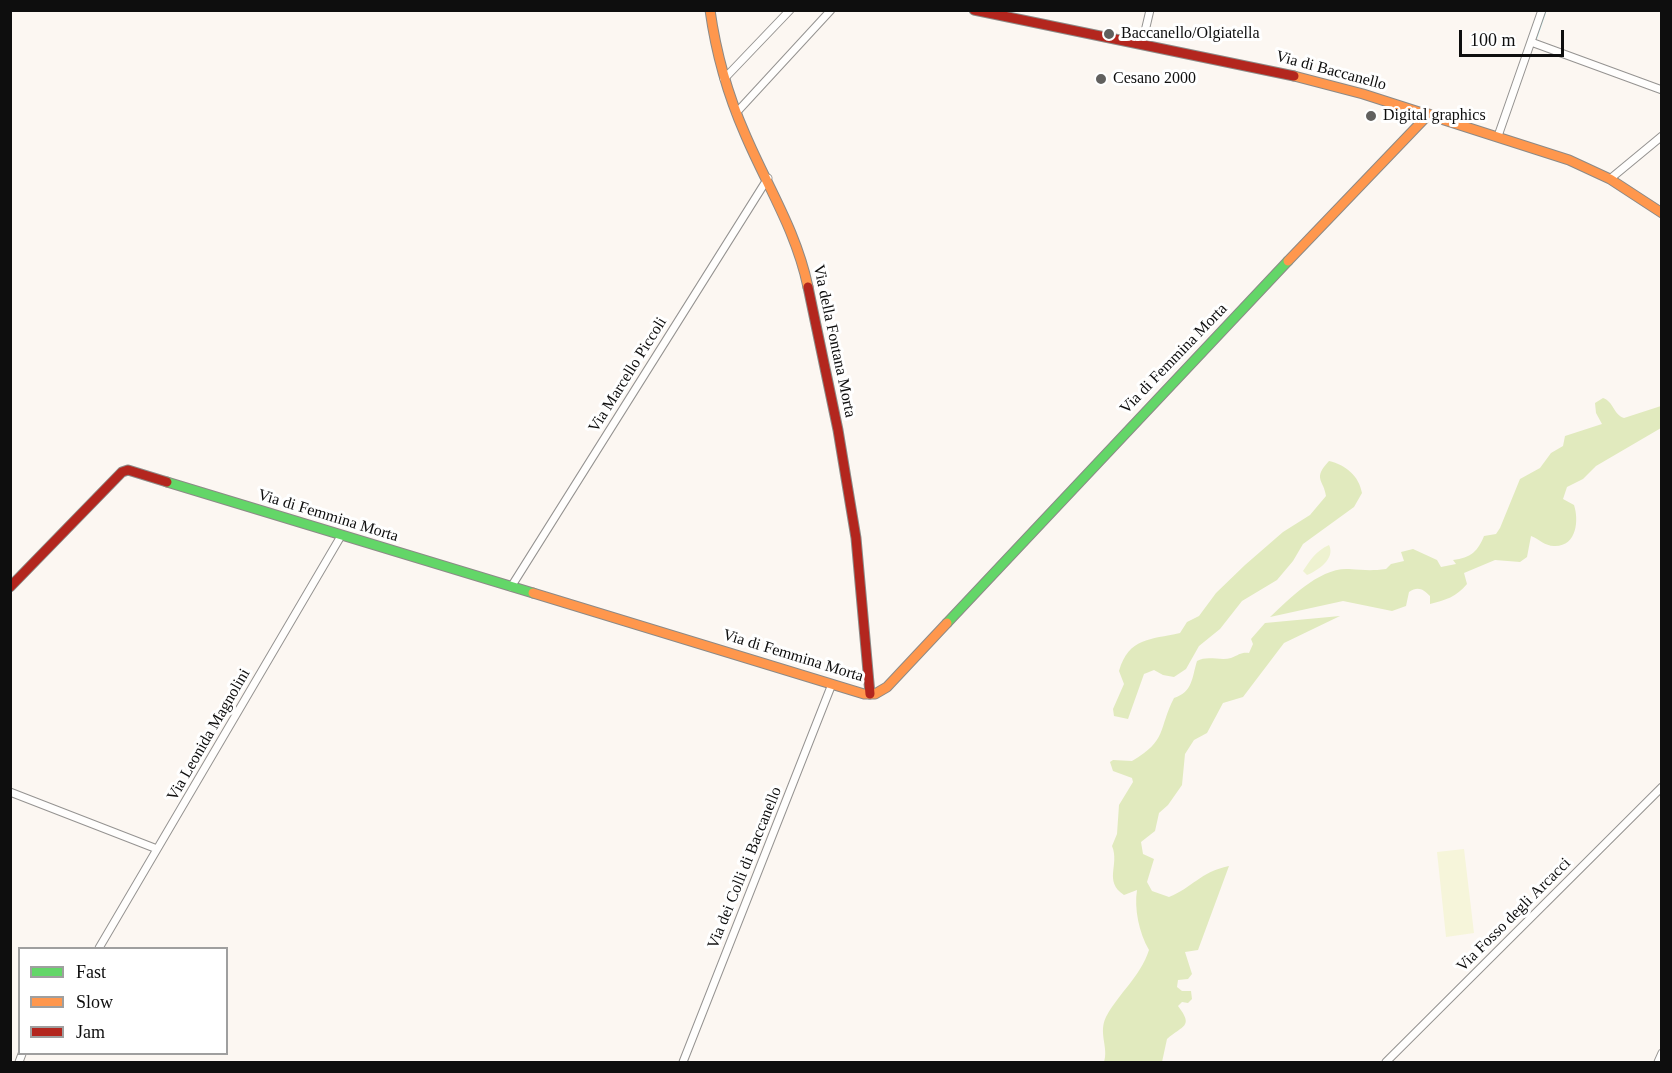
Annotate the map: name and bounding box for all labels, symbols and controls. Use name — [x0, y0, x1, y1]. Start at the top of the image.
scale bar — [1462, 18, 1567, 56]
place label: Baccanello/Olgiatella — [1121, 24, 1260, 44]
marker: Baccanello/Olgiatella — [1102, 27, 1116, 41]
text: 100 m — [1470, 30, 1516, 50]
street label: Via di Baccanello — [1274, 47, 1388, 95]
place label: Cesano 2000 — [1113, 69, 1196, 89]
marker: Cesano 2000 — [1094, 72, 1108, 86]
place label: Digital graphics — [1383, 106, 1486, 126]
marker: Digital graphics — [1364, 109, 1378, 123]
street label: Via della Fontana Morta — [808, 263, 860, 419]
street label: Via di Femmina Morta — [1116, 300, 1232, 418]
street label: Via Marcello Piccoli — [585, 314, 671, 436]
street label: Via di Femmina Morta — [255, 485, 401, 547]
street label: Via di Femmina Morta — [720, 625, 866, 687]
street label: Via Leonida Magnolini — [163, 666, 255, 804]
street label: Via dei Colli di Baccanello — [704, 784, 786, 952]
street label: Via Fosso degli Arcacci — [1453, 854, 1575, 976]
legend — [18, 947, 228, 1055]
text: Fast — [76, 962, 106, 982]
text: Slow — [76, 992, 113, 1012]
text: Jam — [76, 1022, 105, 1042]

